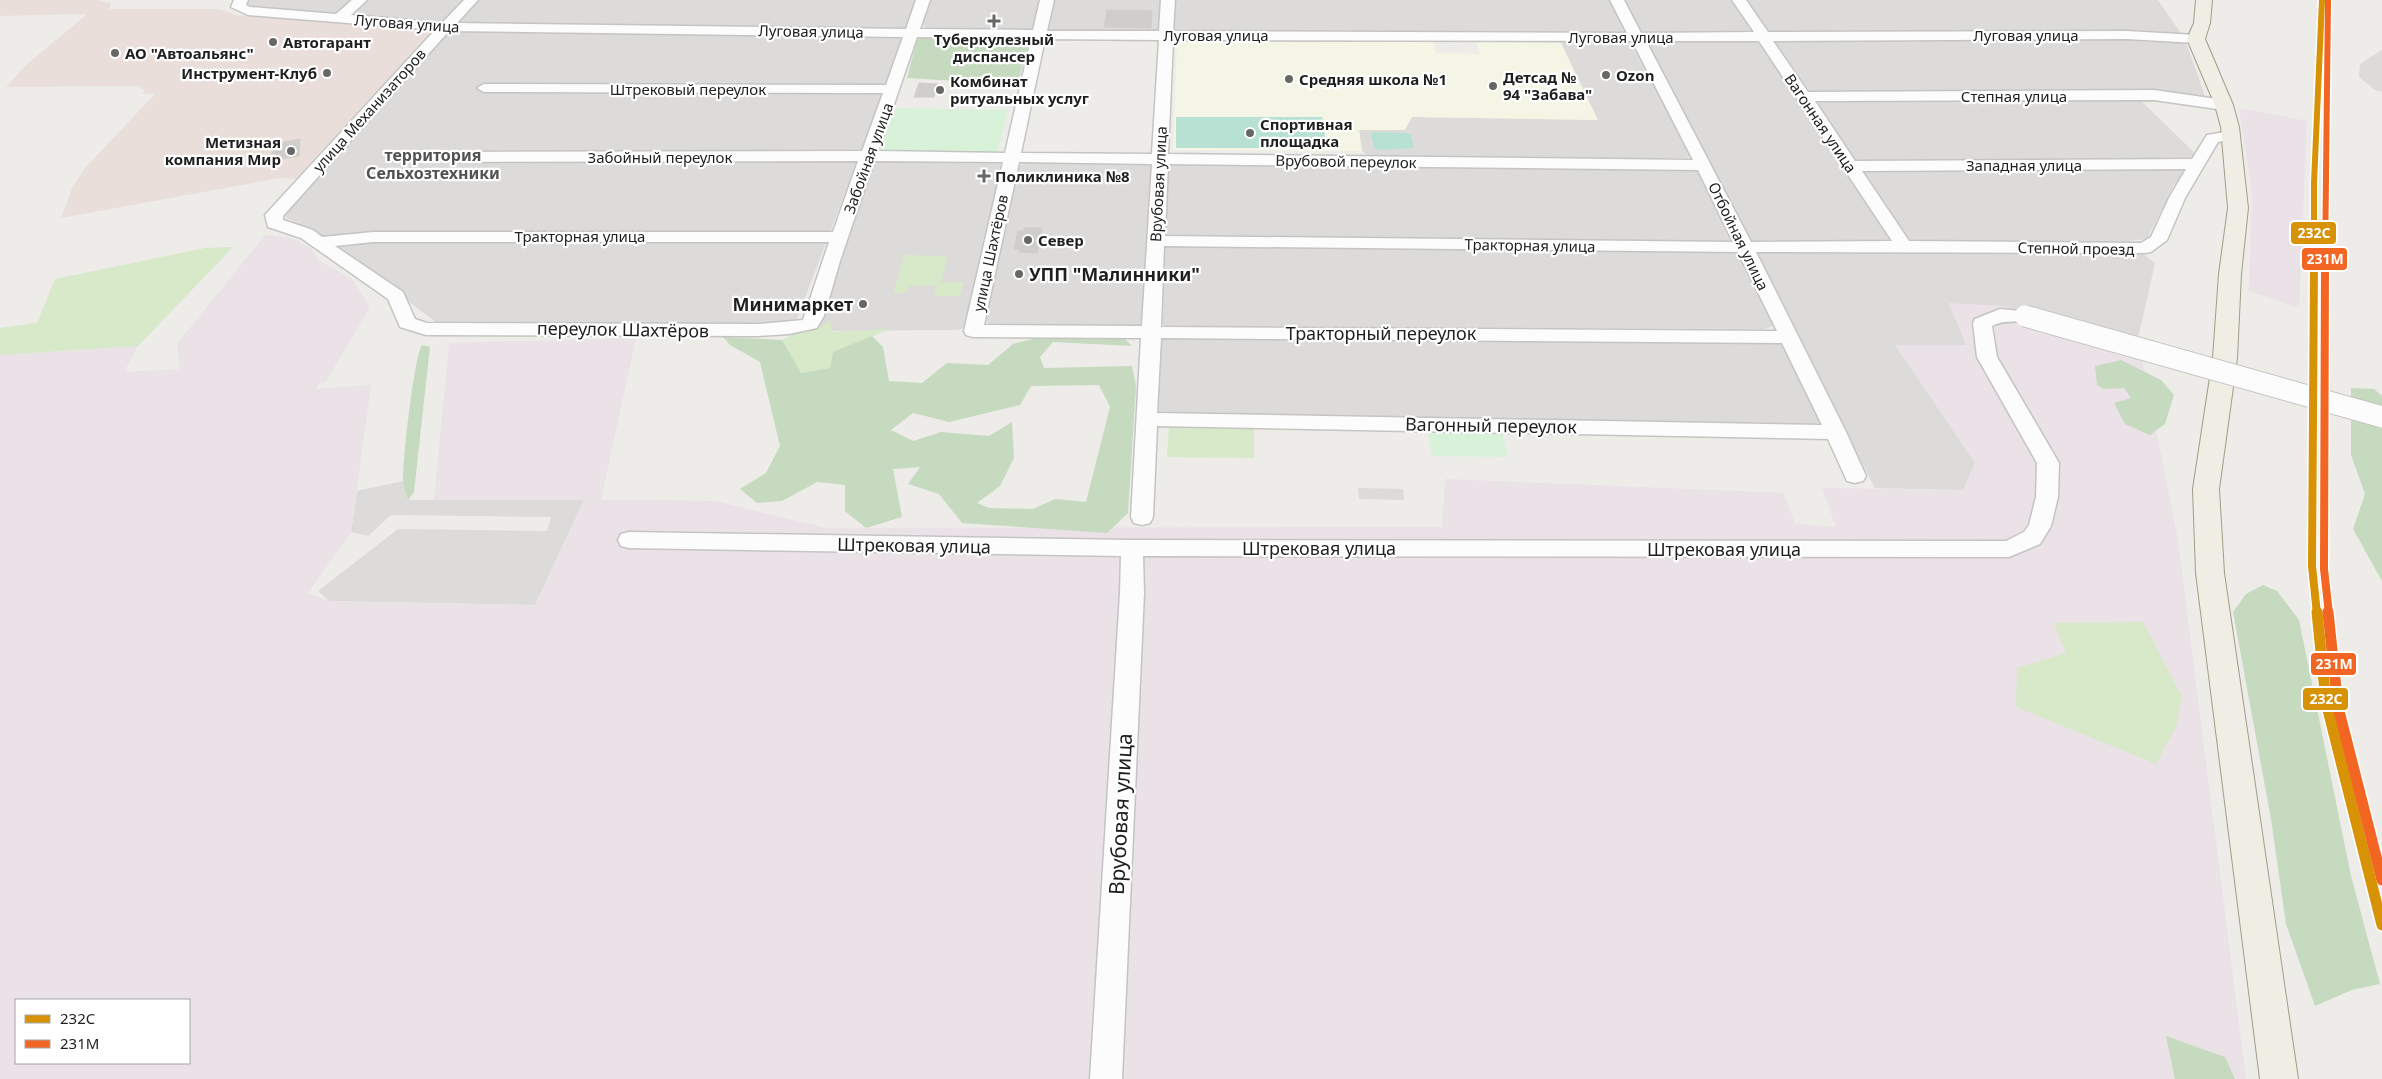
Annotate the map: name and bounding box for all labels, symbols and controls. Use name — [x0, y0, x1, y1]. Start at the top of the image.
street label: Луговая улица — [354, 9, 460, 37]
marker: Туберкулезный диспансер — [987, 14, 1001, 28]
street label: Луговая улица — [758, 20, 864, 42]
street label: Луговая улица — [1163, 25, 1269, 45]
street label: Луговая улица — [1973, 25, 2079, 45]
street label: Луговая улица — [1568, 27, 1674, 47]
place label: Туберкулезный диспансер — [934, 29, 1054, 66]
place label: Автогарант — [283, 32, 371, 52]
marker: Автогарант — [267, 36, 279, 48]
place label: АО "Автоальянс" — [125, 43, 254, 63]
street label: улица Механизаторов — [308, 44, 430, 176]
marker: АО "Автоальянс" — [109, 47, 121, 59]
place label: Инструмент-Клуб — [181, 63, 317, 83]
place label: Ozon — [1616, 65, 1654, 85]
marker: Инструмент-Клуб — [321, 67, 333, 79]
place label: Детсад № 94 "Забава" — [1503, 67, 1592, 104]
place label: Средняя школа №1 — [1299, 69, 1447, 89]
marker: Ozon — [1600, 69, 1612, 81]
street label: Вагонная улица — [1780, 70, 1862, 176]
place label: Комбинат ритуальных услуг — [950, 71, 1089, 108]
marker: Средняя школа №1 — [1283, 73, 1295, 85]
street label: Штрековый переулок — [610, 79, 766, 99]
marker: Детсад № 94 "Забава" — [1487, 80, 1499, 92]
marker: Комбинат ритуальных услуг — [934, 84, 946, 96]
street label: Степная улица — [1961, 86, 2067, 106]
street label: Забойная улица — [839, 100, 897, 216]
place label: Спортивная площадка — [1260, 114, 1353, 151]
street label: Врубовая улица — [1145, 126, 1171, 242]
marker: Спортивная площадка — [1244, 127, 1256, 139]
place label: Метизная компания Мир — [165, 132, 281, 169]
district label: территория Сельхозтехники — [366, 144, 500, 184]
marker: Метизная компания Мир — [285, 145, 297, 157]
street label: Забойный переулок — [588, 147, 732, 167]
street label: Врубовой переулок — [1275, 150, 1417, 172]
street label: Западная улица — [1966, 155, 2082, 175]
place label: Поликлиника №8 — [995, 166, 1130, 186]
marker: Поликлиника №8 — [977, 169, 991, 183]
street label: Отбойная улица — [1704, 178, 1774, 294]
street label: улица Шахтёров — [968, 193, 1012, 313]
line badge: 232C — [2290, 221, 2337, 245]
text: 232C — [2297, 223, 2331, 242]
street label: Тракторная улица — [515, 226, 645, 246]
place label: Север — [1038, 230, 1084, 250]
marker: Север — [1022, 234, 1034, 246]
street label: Тракторная улица — [1464, 234, 1596, 256]
street label: Степной проезд — [2017, 237, 2135, 259]
line badge: 231М — [2301, 247, 2348, 271]
text: 231М — [2306, 249, 2344, 268]
place label: УПП "Малинники" — [1029, 262, 1200, 286]
marker: УПП "Малинники" — [1013, 268, 1025, 280]
place label: Минимаркет — [733, 292, 853, 316]
marker: Минимаркет — [857, 298, 869, 310]
street label: переулок Шахтёров — [537, 315, 709, 343]
street label: Тракторный переулок — [1286, 321, 1477, 345]
street label: Вагонный переулок — [1405, 412, 1578, 439]
street label: Штрековая улица — [837, 532, 991, 558]
street label: Штрековая улица — [1242, 536, 1396, 560]
street label: Штрековая улица — [1647, 537, 1801, 561]
line badge: 231М — [2310, 652, 2357, 676]
text: 231М — [2315, 654, 2353, 673]
line badge: 232C — [2302, 687, 2349, 711]
text: 232C — [2309, 689, 2343, 708]
street label: Врубовая улица — [1102, 732, 1138, 896]
legend — [15, 999, 190, 1064]
text: 232C — [60, 1008, 96, 1028]
text: 231М — [60, 1033, 99, 1053]

